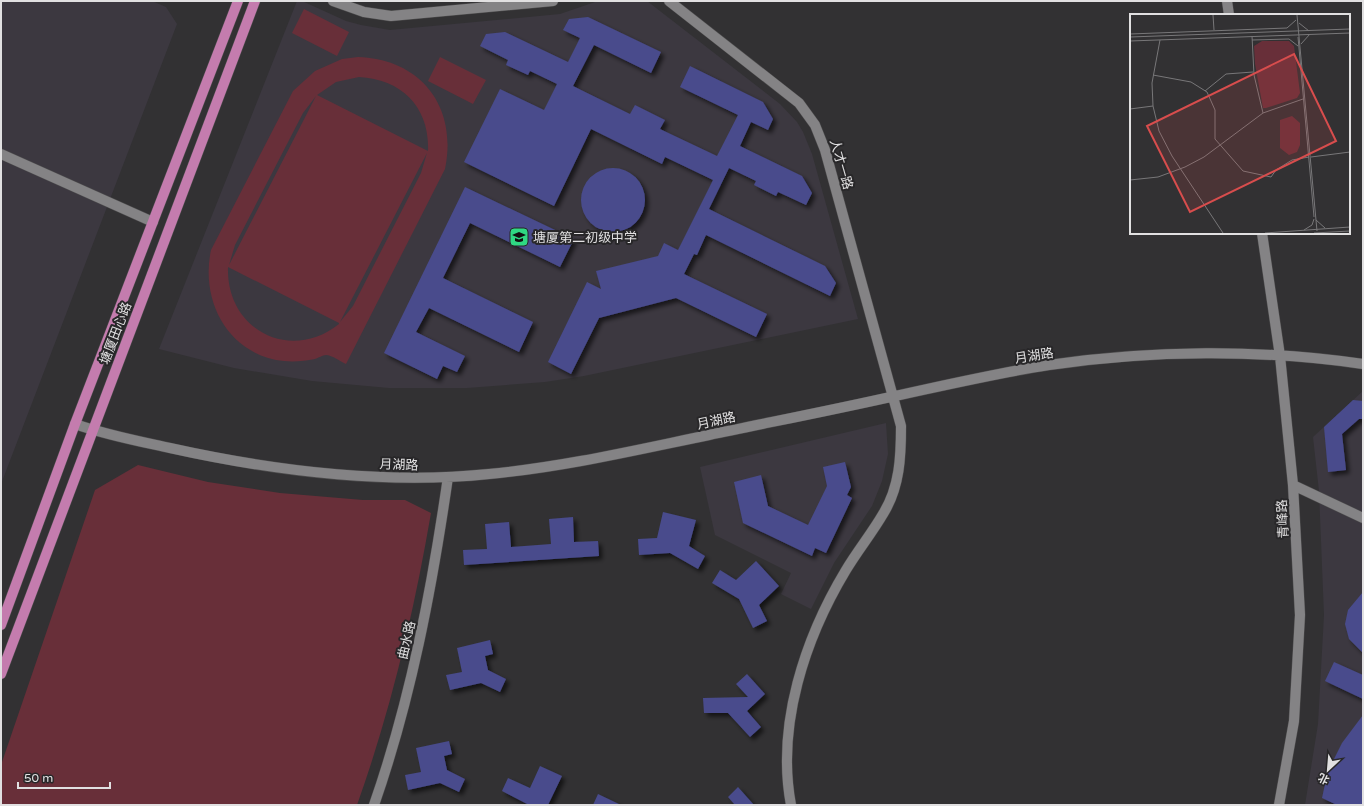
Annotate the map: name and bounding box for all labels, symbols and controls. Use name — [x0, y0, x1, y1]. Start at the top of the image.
inset map — [1130, 14, 1350, 234]
street label: 人才一路 — [826, 137, 856, 191]
school or university icon: 塘厦第二初级中学 — [508, 226, 530, 248]
place label: 塘厦第二初级中学 — [533, 230, 637, 246]
street label: 塘厦田心路 — [97, 300, 135, 367]
street label: 月湖路 — [1014, 345, 1055, 367]
street label: 月湖路 — [695, 409, 737, 433]
street label: 月湖路 — [379, 456, 419, 474]
street label: 青峰路 — [1274, 499, 1292, 539]
street label: 曲水路 — [395, 619, 419, 661]
north arrow — [1308, 750, 1348, 790]
scale bar — [18, 764, 110, 790]
text: 北 — [1316, 770, 1332, 787]
text: 50 m — [24, 771, 53, 785]

